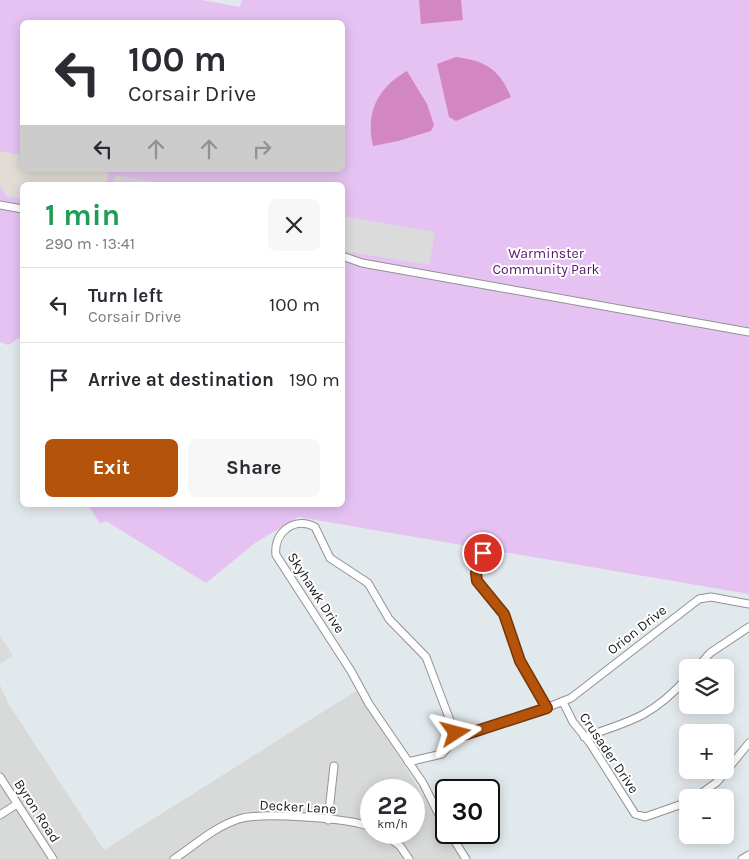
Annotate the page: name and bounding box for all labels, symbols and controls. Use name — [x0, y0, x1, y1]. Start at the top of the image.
text: 100 m — [128, 39, 227, 80]
icon: left — [45, 40, 110, 105]
text: Corsair Drive — [128, 81, 256, 107]
icon: left — [89, 135, 117, 163]
icon: ahead — [142, 135, 170, 163]
icon: ahead — [195, 135, 223, 163]
icon: right — [248, 135, 276, 163]
text: 1 min — [45, 197, 120, 233]
button: close — [268, 199, 320, 251]
text: 290 m · 13:41 — [45, 234, 135, 253]
park label: Warminster Community Park — [492, 245, 600, 278]
text: Turn left — [88, 285, 163, 307]
icon: left — [45, 291, 73, 319]
text: 100 m — [269, 294, 320, 316]
text: Corsair Drive — [88, 307, 181, 326]
icon: arrive — [45, 366, 73, 394]
text: Arrive at destination — [88, 369, 274, 391]
text: 190 m — [289, 369, 340, 391]
button: Exit — [45, 439, 178, 497]
button: Share — [188, 439, 320, 497]
pin — [462, 532, 504, 574]
icon: arrive — [469, 539, 497, 567]
street label: Skyhawk Drive — [284, 549, 348, 637]
street label: Orion Drive — [604, 602, 670, 658]
map controls — [679, 659, 734, 844]
button: layers — [679, 659, 734, 714]
position arrow — [429, 706, 481, 758]
street label: Crusader Drive — [576, 709, 642, 797]
button: + — [679, 724, 734, 779]
street label: Byron Road — [10, 776, 64, 846]
speed limit sign: 30 — [435, 779, 500, 844]
button: − — [679, 789, 734, 844]
text: 22 — [377, 791, 408, 820]
street label: Decker Lane — [259, 796, 337, 818]
text: km/h — [377, 817, 408, 831]

